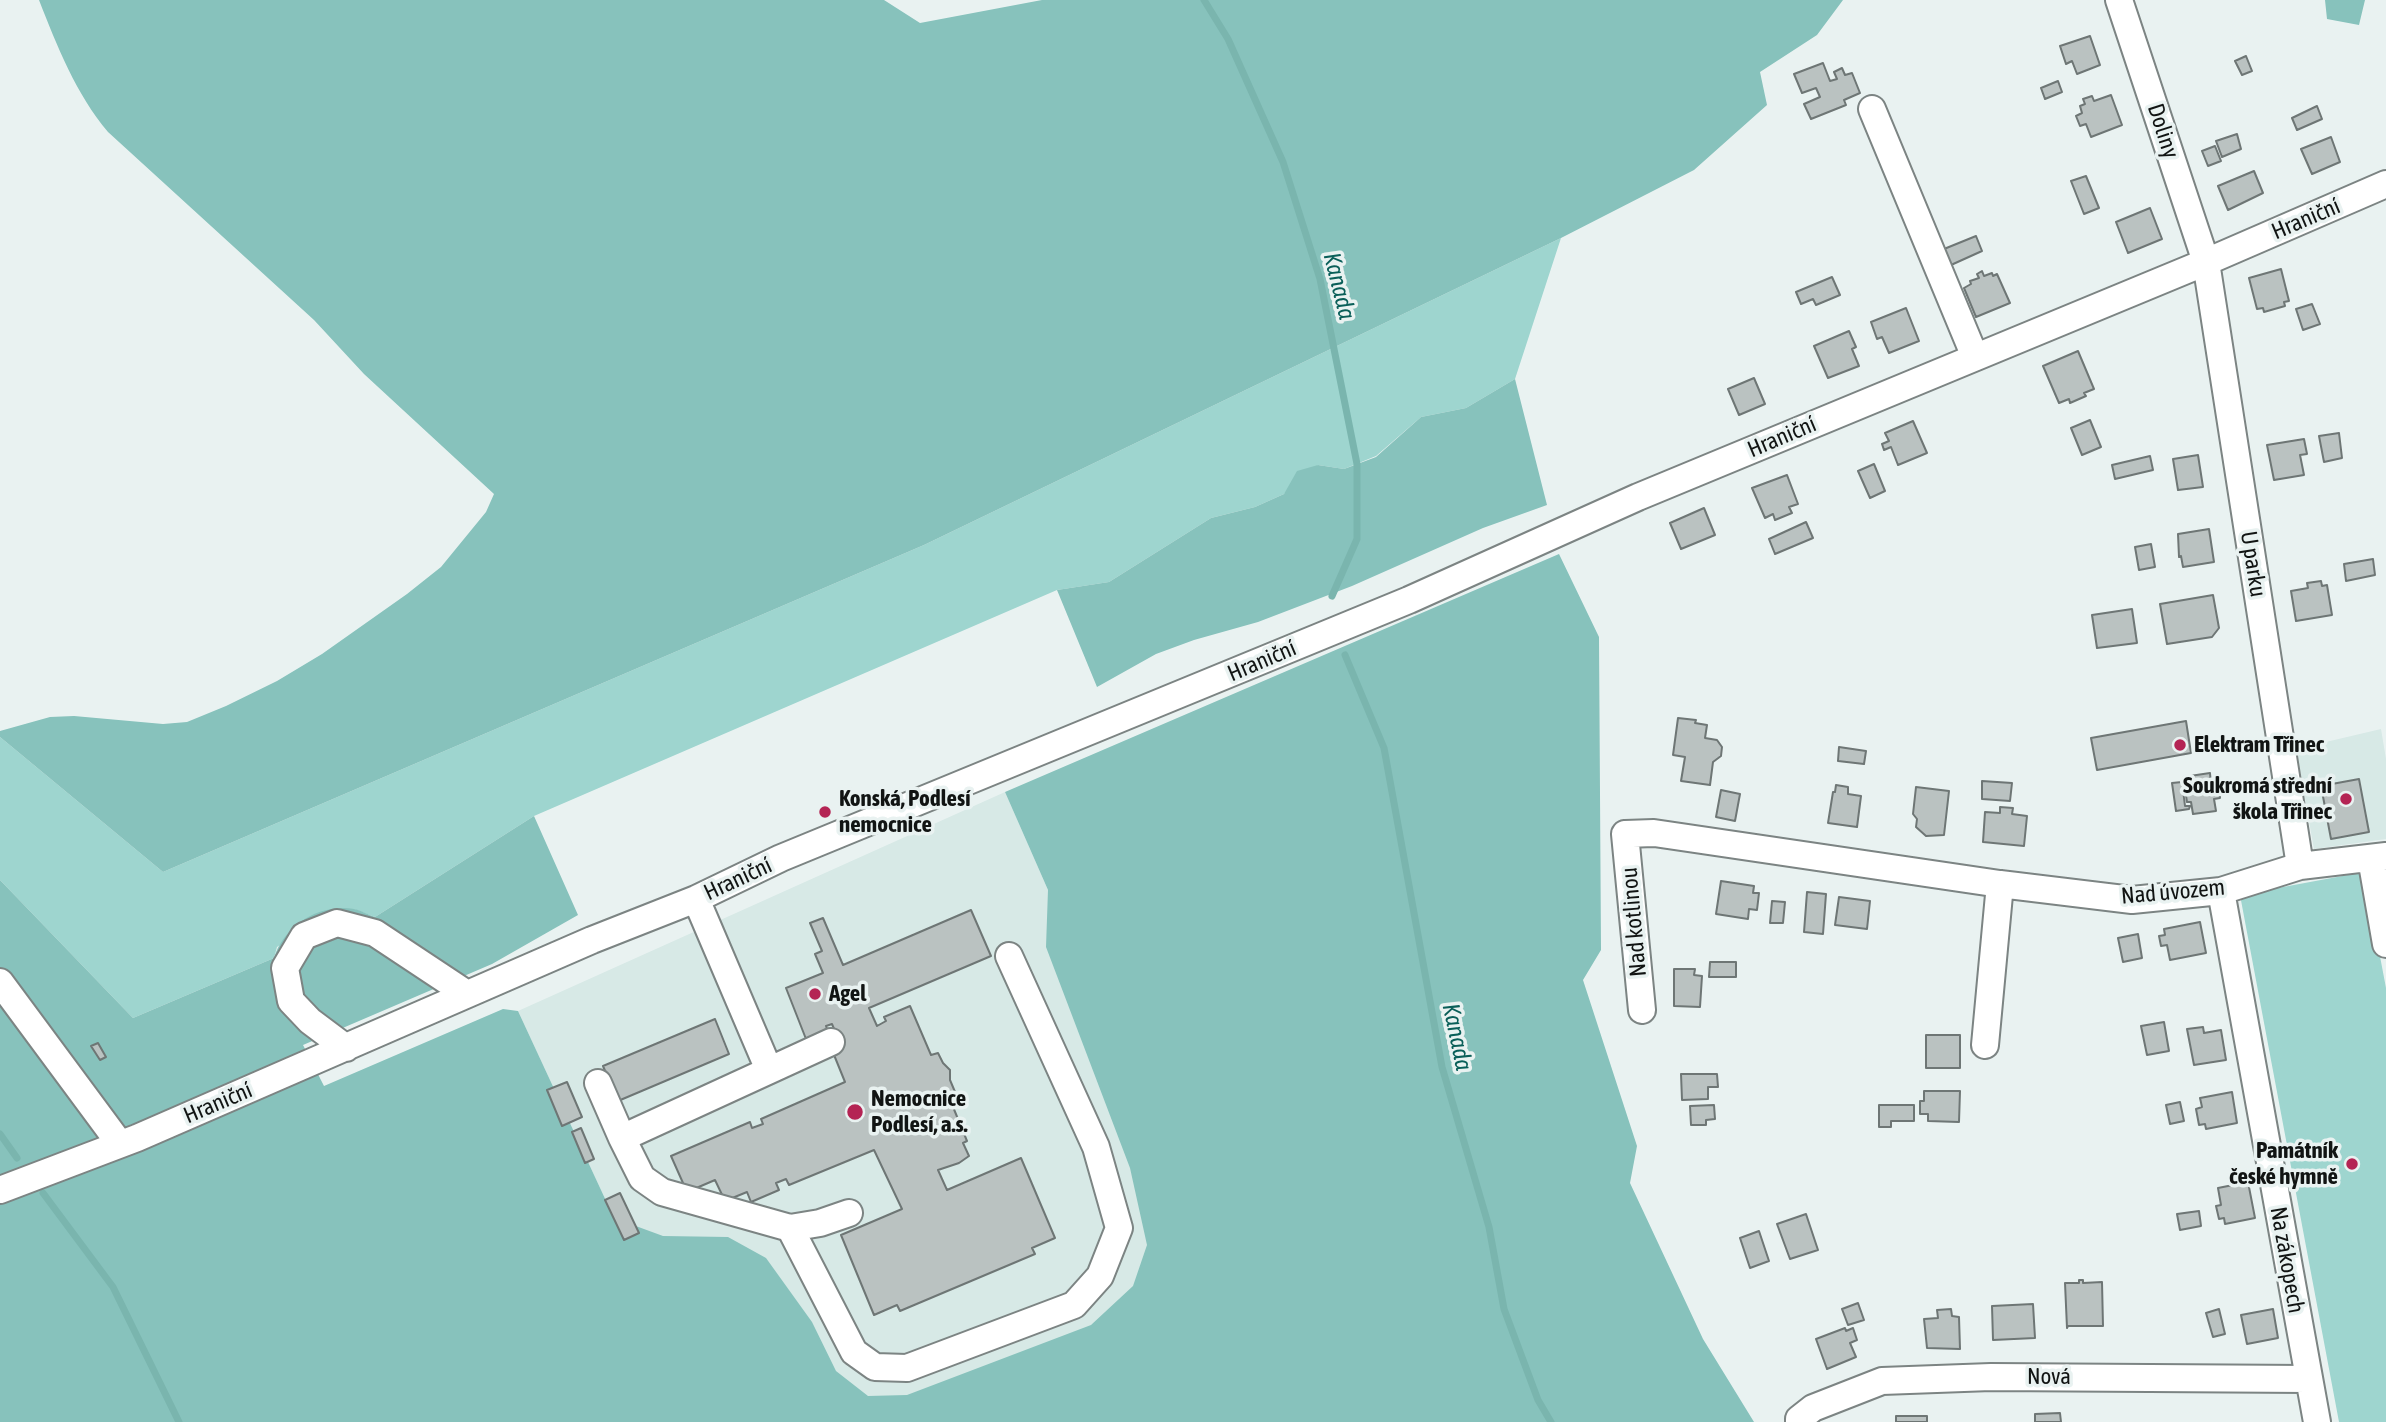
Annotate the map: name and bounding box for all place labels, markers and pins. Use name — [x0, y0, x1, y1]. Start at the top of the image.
place label: Elektram Třinec — [2194, 731, 2324, 759]
marker: Elektram Třinec — [2172, 737, 2188, 753]
place label: Soukromá střední škola Třinec — [2183, 772, 2332, 826]
place label: Konská, Podlesí nemocnice — [839, 785, 970, 839]
marker: Soukromá střední škola Třinec — [2338, 791, 2354, 807]
marker: Konská, Podlesí nemocnice — [817, 804, 833, 820]
place label: Agel — [829, 980, 866, 1008]
marker: Agel — [807, 986, 823, 1002]
place label: Nemocnice Podlesí, a.s. — [871, 1085, 968, 1139]
marker: Nemocnice Podlesí, a.s. — [845, 1102, 865, 1122]
place label: Památník české hymně — [2229, 1137, 2338, 1191]
marker: Památník české hymně — [2344, 1156, 2360, 1172]

